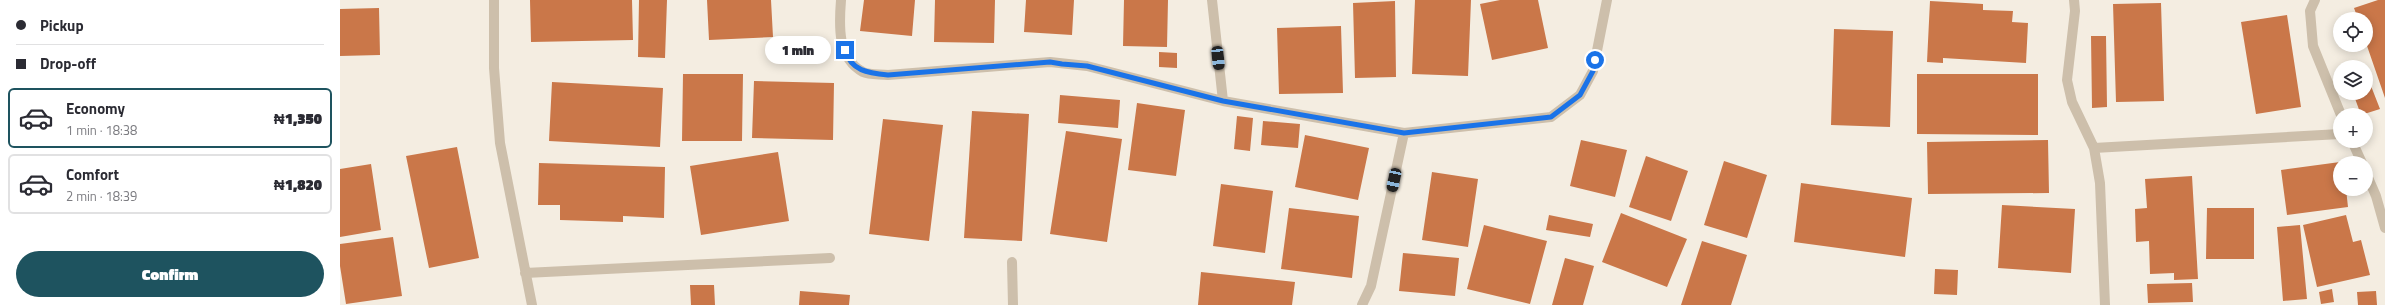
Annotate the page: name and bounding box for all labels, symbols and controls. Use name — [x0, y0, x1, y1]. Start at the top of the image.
map controls — [2333, 12, 2373, 196]
button: locate — [2333, 12, 2373, 52]
text: Pickup — [40, 14, 84, 37]
callout: 1 min — [765, 36, 831, 64]
text: 1 min — [782, 40, 814, 60]
route end — [836, 41, 854, 59]
car — [1211, 45, 1225, 71]
route start — [1586, 51, 1604, 69]
text: Drop-off — [40, 52, 96, 75]
button: layers — [2333, 60, 2373, 100]
text: Economy — [66, 97, 125, 120]
icon: car — [18, 100, 54, 136]
text: ₦1,350 — [274, 107, 322, 130]
button: + — [2333, 108, 2373, 148]
text: 1 min · 18:38 — [66, 120, 137, 140]
button: − — [2333, 156, 2373, 196]
text: Comfort — [66, 163, 119, 186]
icon: car — [18, 166, 54, 202]
car — [1386, 167, 1402, 193]
text: ₦1,820 — [274, 173, 322, 196]
text: 2 min · 18:39 — [66, 186, 137, 206]
button: Confirm — [16, 251, 324, 297]

